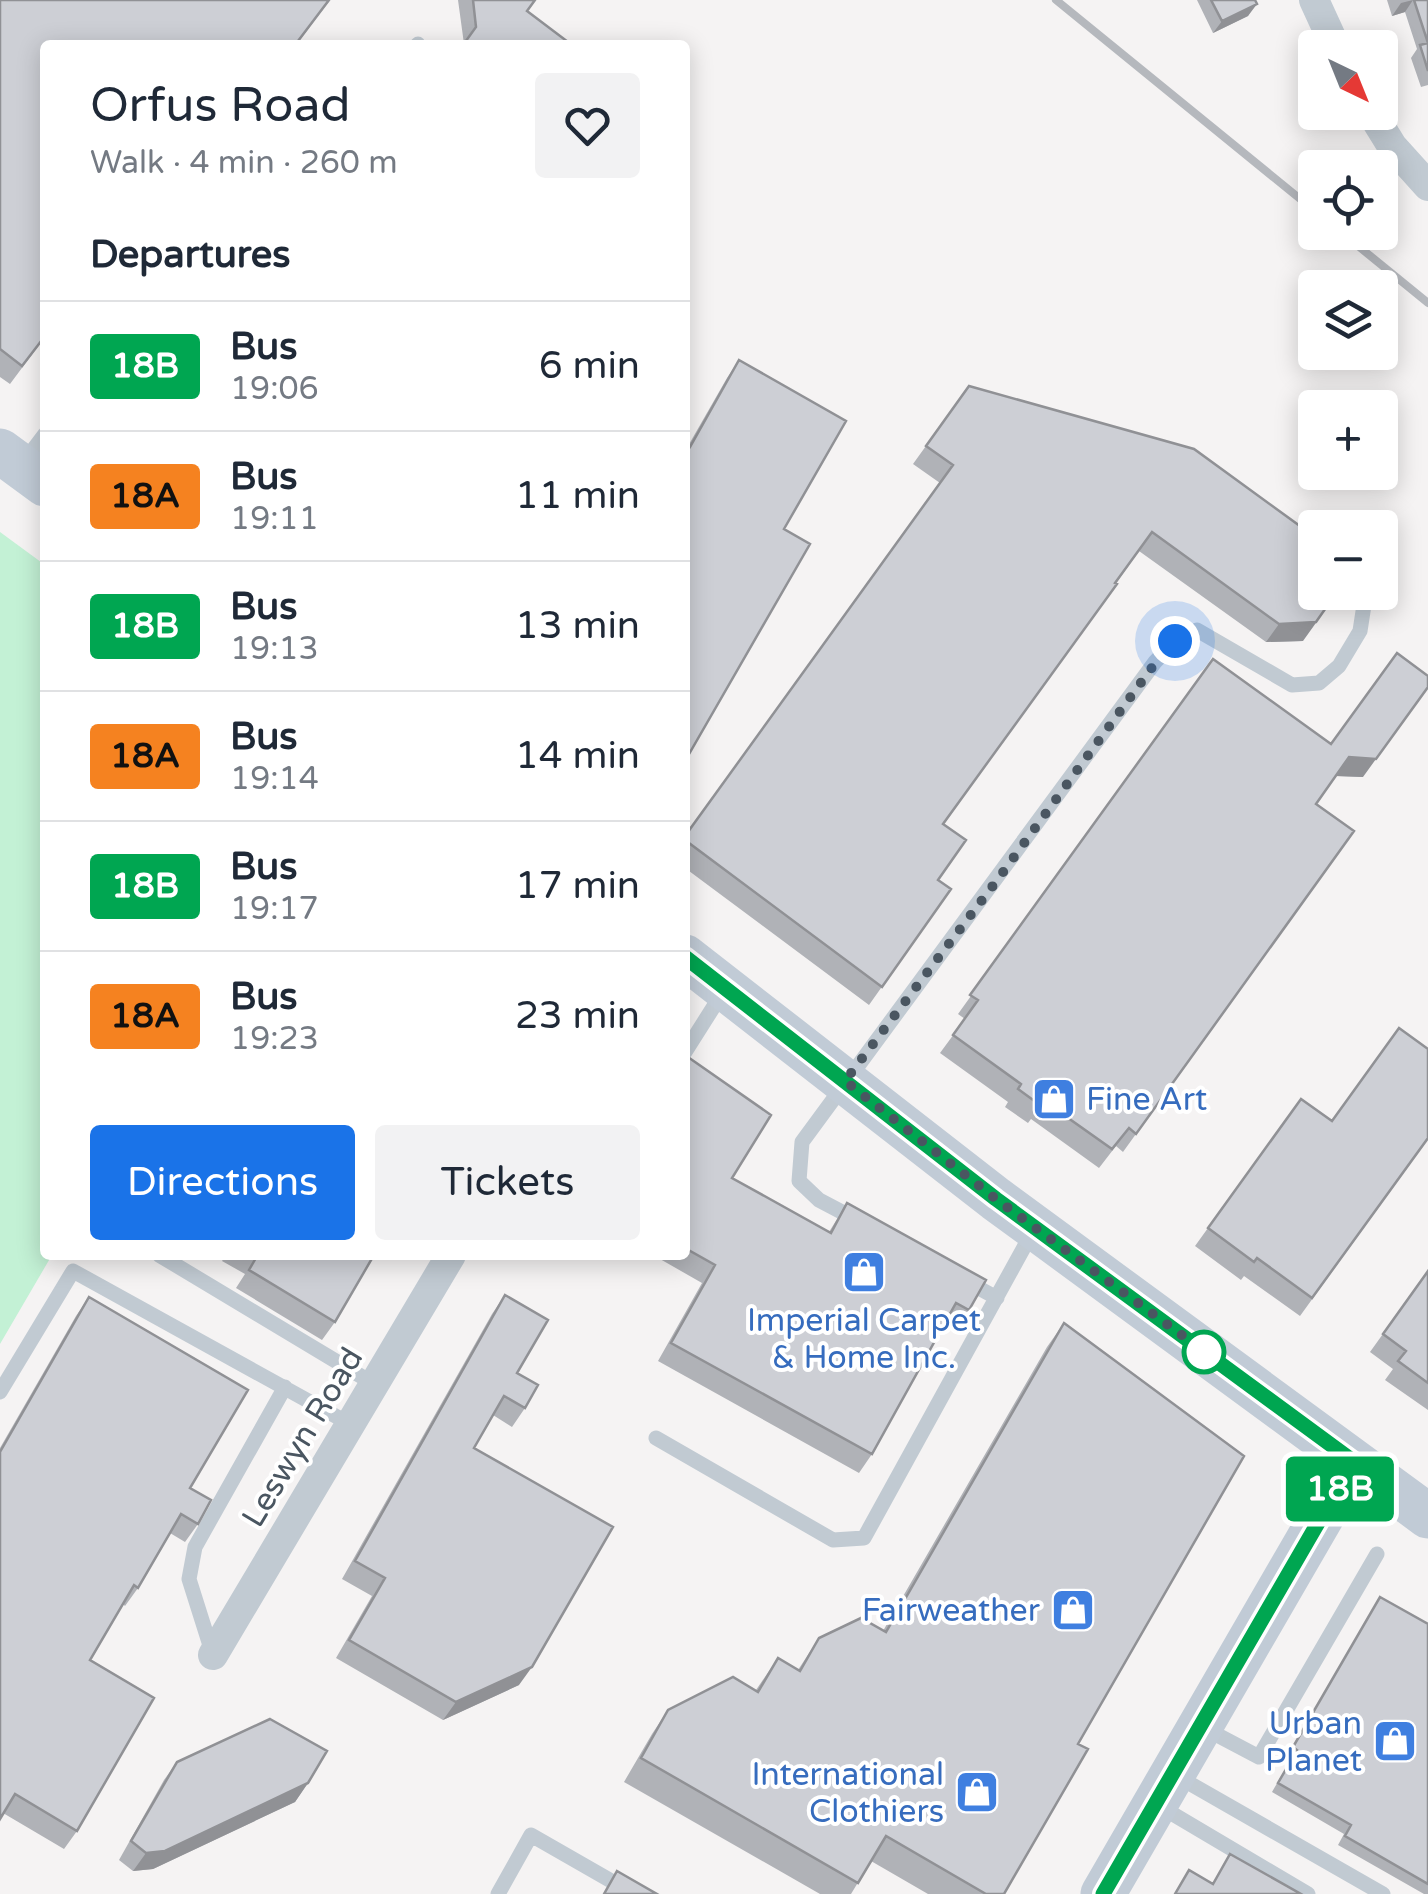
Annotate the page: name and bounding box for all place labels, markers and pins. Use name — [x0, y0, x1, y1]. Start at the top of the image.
shop icon: Fine Art — [1031, 1076, 1077, 1122]
place label: Fine Art — [1086, 1081, 1207, 1119]
shop icon: Imperial Carpet & Home Inc. — [841, 1249, 887, 1295]
place label: Imperial Carpet & Home Inc. — [747, 1302, 981, 1377]
unlabelled marker — [1183, 1331, 1225, 1373]
shop icon: Fairweather — [1050, 1587, 1096, 1633]
place label: Fairweather — [862, 1592, 1041, 1630]
place label: Urban Planet — [1265, 1705, 1362, 1780]
shop icon: Urban Planet — [1372, 1718, 1418, 1764]
place label: International Clothiers — [752, 1756, 944, 1831]
shop icon: International Clothiers — [954, 1769, 1000, 1815]

